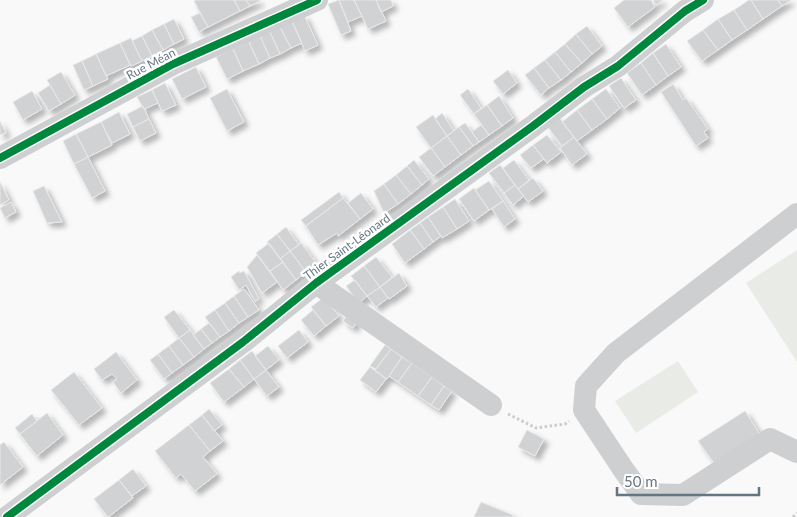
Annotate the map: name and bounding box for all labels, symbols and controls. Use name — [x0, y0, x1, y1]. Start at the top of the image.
street label: Rue Méan — [124, 44, 178, 83]
street label: Thier Saint-Léonard — [301, 210, 393, 283]
scale bar — [617, 464, 760, 496]
text: 50 m — [624, 472, 658, 490]

